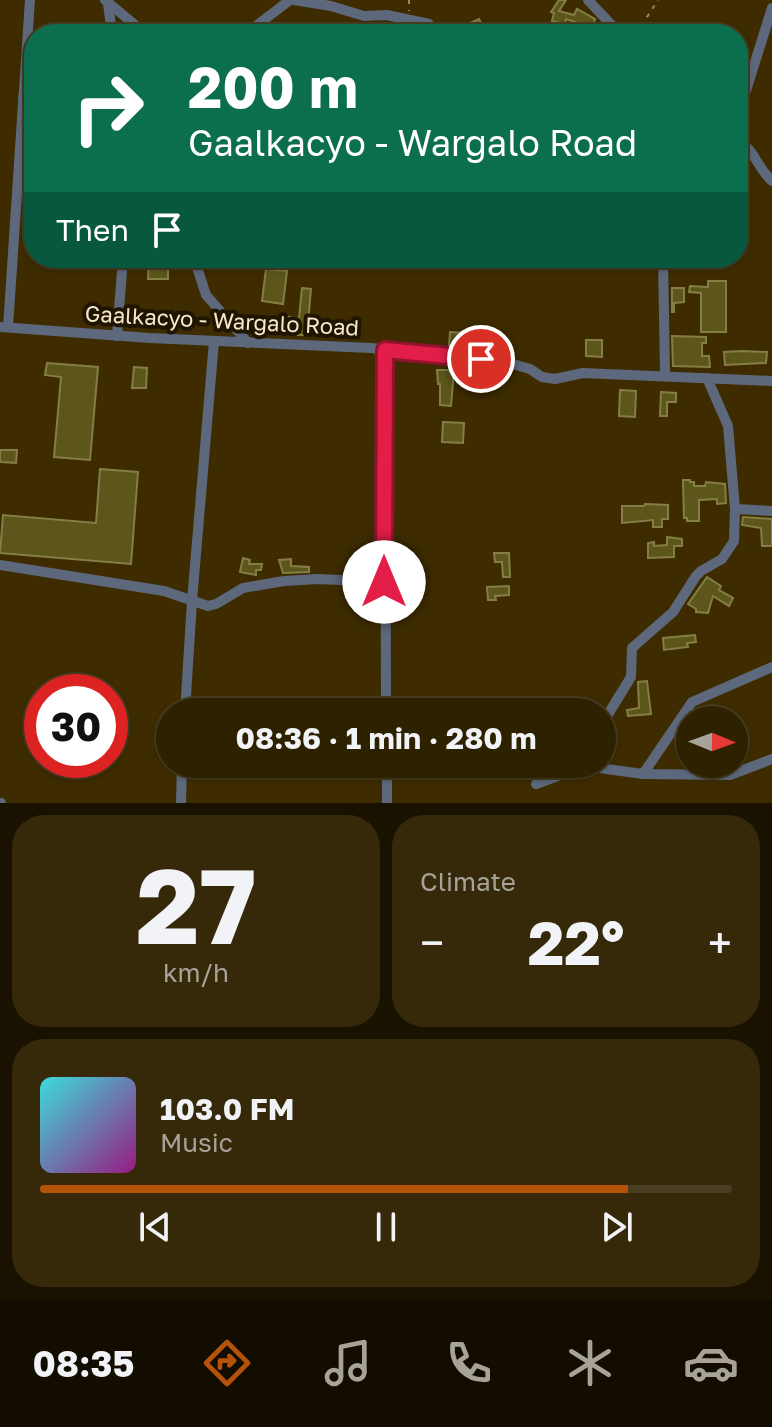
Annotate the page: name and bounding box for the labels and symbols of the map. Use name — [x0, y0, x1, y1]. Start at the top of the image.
street label: Gaalkacyo - Wargalo Road — [84, 299, 360, 341]
pin — [447, 325, 515, 393]
position arrow — [342, 540, 426, 624]
speed limit sign: 30 — [24, 674, 128, 778]
north arrow — [676, 706, 748, 778]

